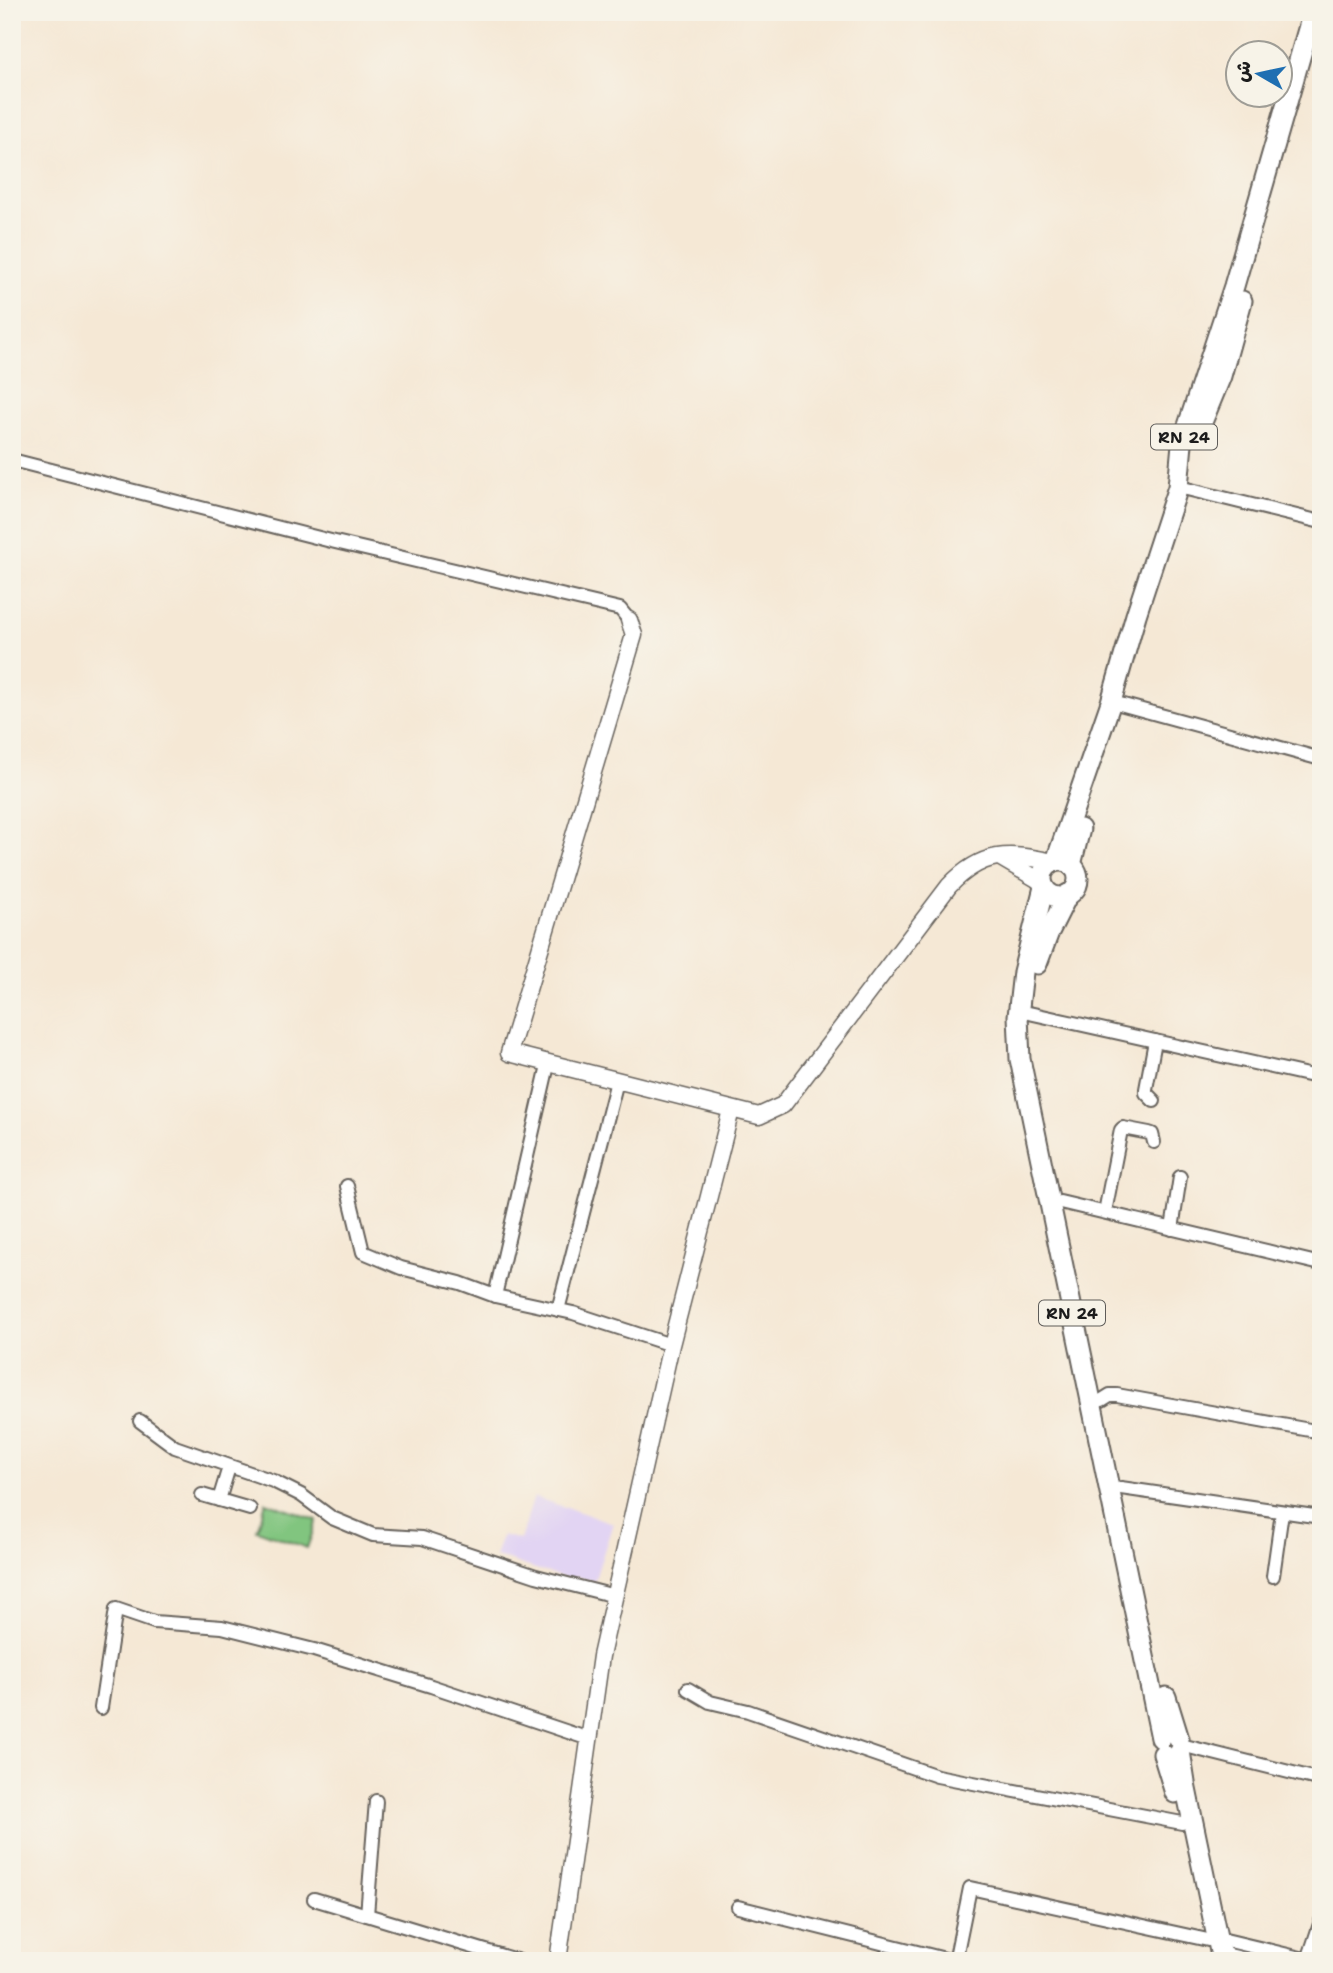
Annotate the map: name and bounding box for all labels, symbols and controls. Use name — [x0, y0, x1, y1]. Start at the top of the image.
north arrow — [1224, 38, 1294, 108]
text: ش — [1229, 59, 1257, 84]
road number: RN 24 — [1151, 424, 1217, 450]
road number: RN 24 — [1039, 1301, 1105, 1326]

